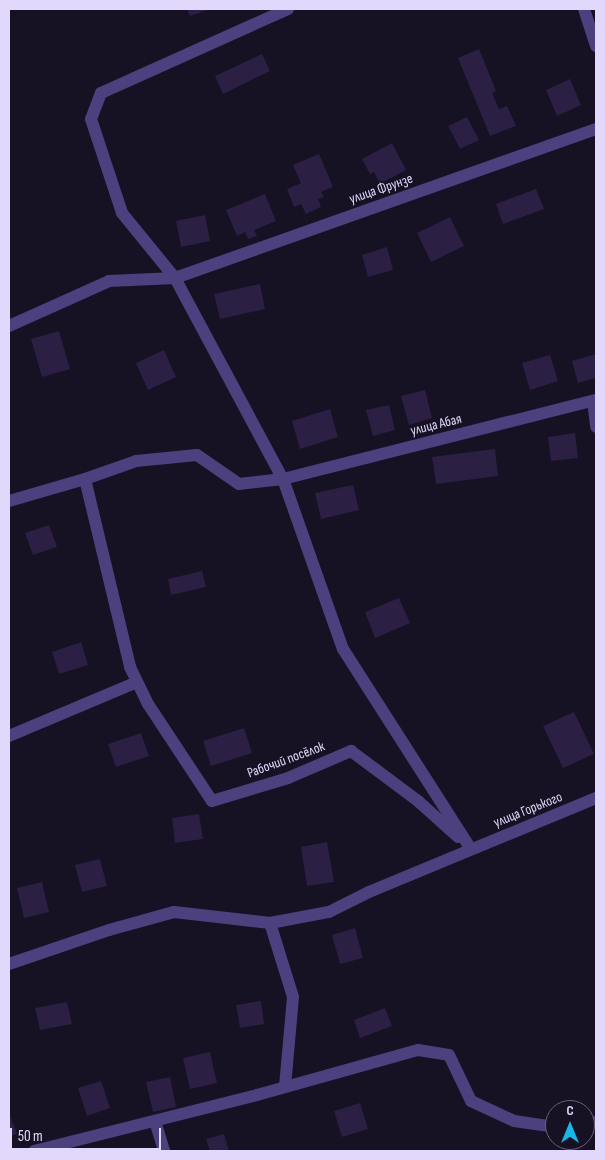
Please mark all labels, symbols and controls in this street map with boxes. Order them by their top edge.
street label: улица Фрунзе [347,170,415,208]
street label: улица Абая [409,411,463,439]
street label: Рабочий посёлок [245,738,327,782]
street label: улица Горького [491,789,565,831]
north arrow [545,1100,595,1150]
text: С [566,1102,574,1119]
scale bar [12,1118,164,1150]
text: 50 m [18,1127,43,1146]

